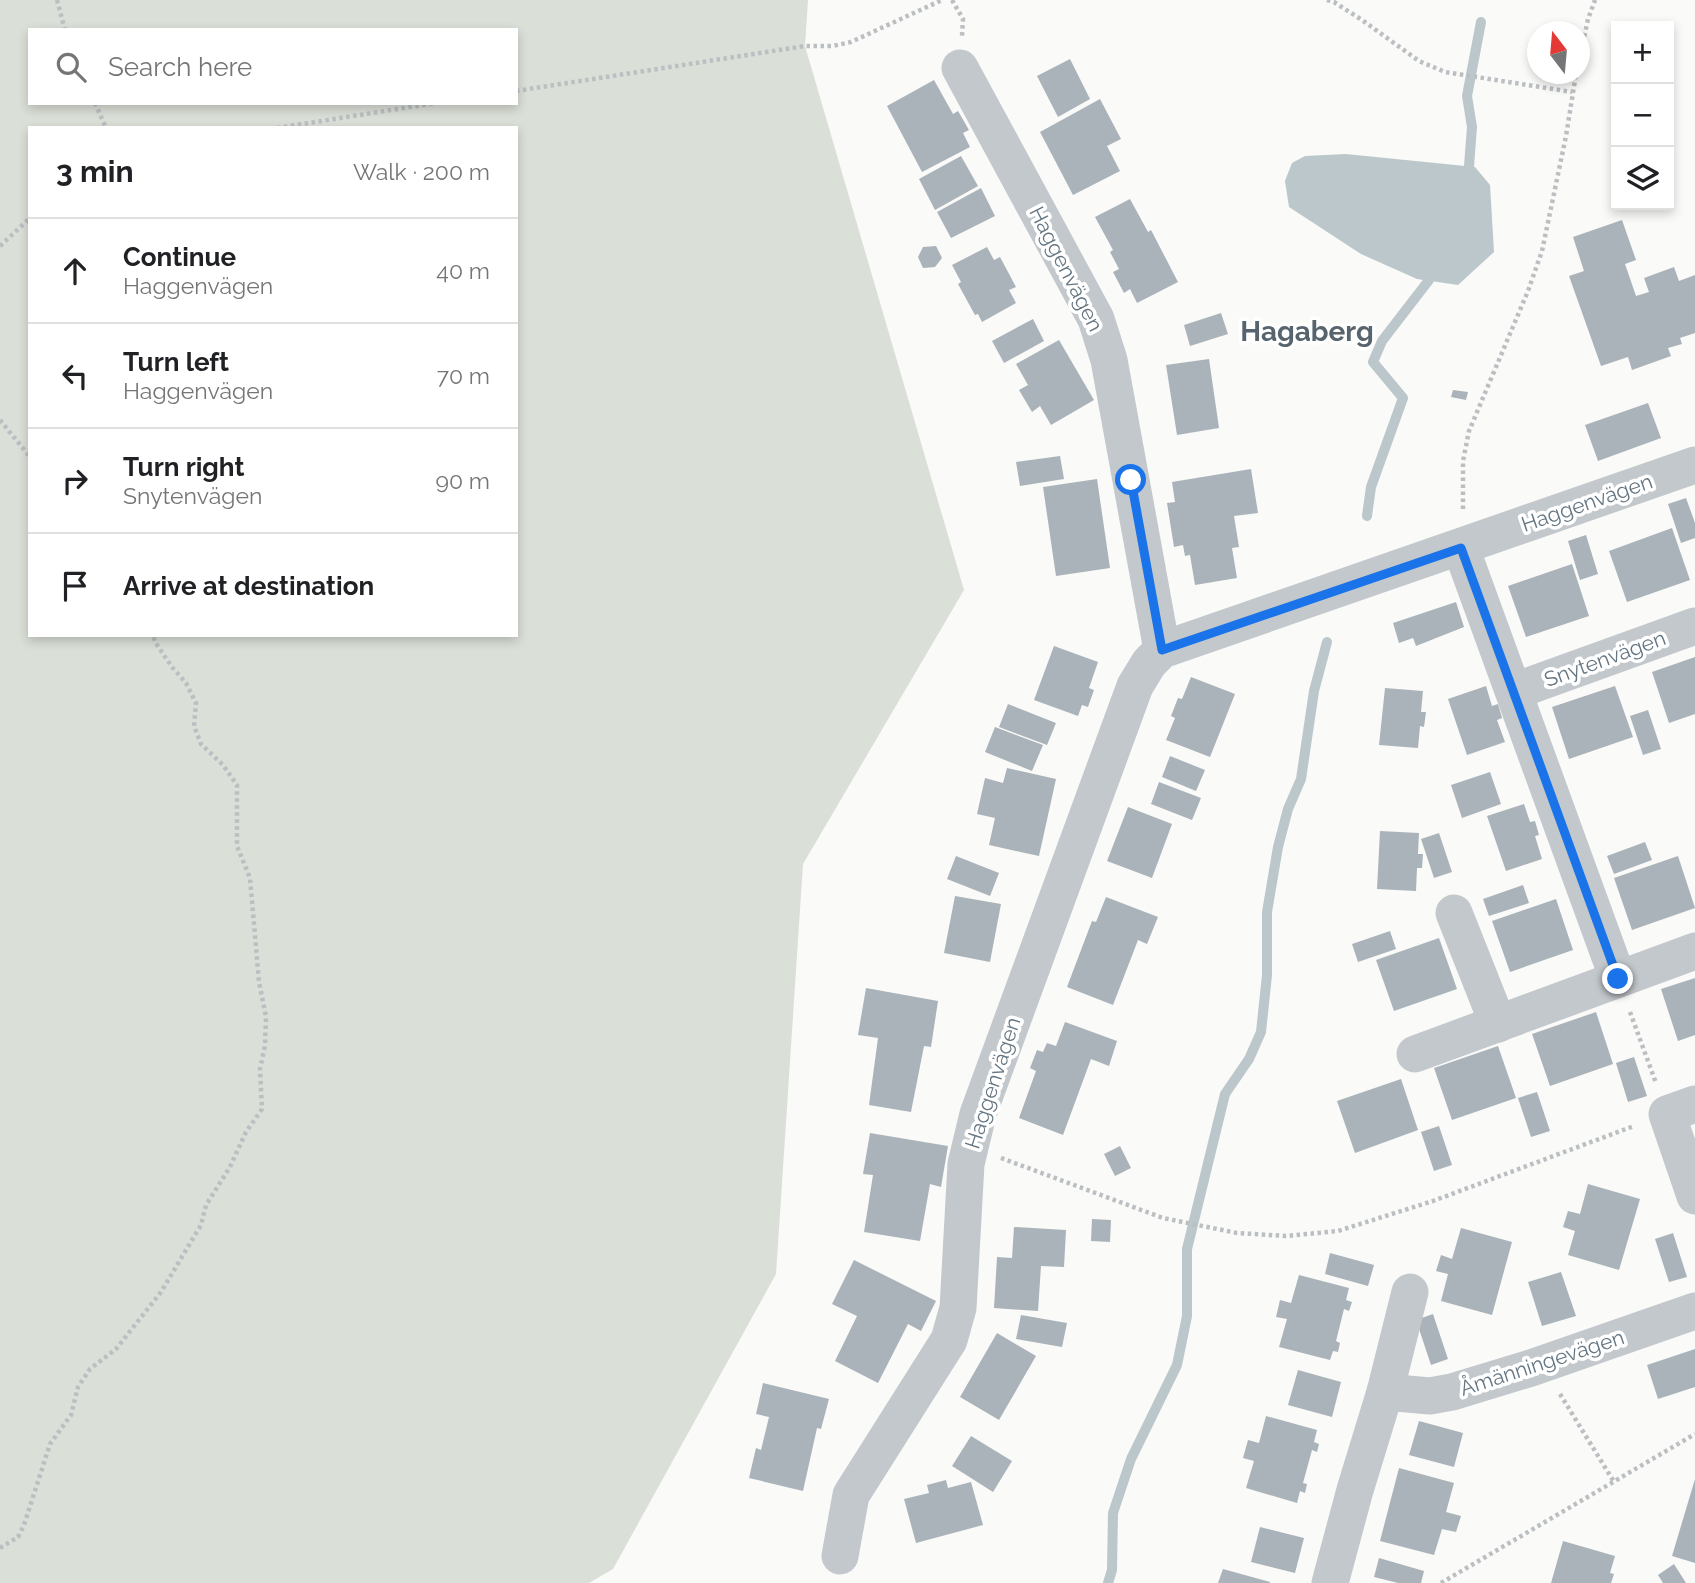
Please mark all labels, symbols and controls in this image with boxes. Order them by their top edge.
north arrow [1527,21,1590,84]
map controls [1611,21,1674,210]
button: + [1611,21,1674,84]
search box [28,28,518,105]
icon: search [52,48,90,86]
text: Search here [108,52,252,82]
button: − [1611,84,1674,147]
button: layers [1611,147,1674,210]
text: 3 min [56,154,134,189]
text: Walk · 200 m [353,158,490,185]
street label: Haggenvägen [1024,202,1109,336]
text: Continue [123,242,236,272]
icon: ahead [56,252,94,290]
text: 40 m [436,257,490,284]
text: Haggenvägen [123,272,273,299]
district label: Hagaberg [1240,315,1374,348]
text: Turn left [123,347,229,377]
icon: left [56,357,94,395]
text: 70 m [437,362,490,389]
text: Haggenvägen [123,377,273,404]
text: Turn right [123,452,244,482]
icon: right [56,462,94,500]
route start [1115,464,1146,495]
text: 90 m [435,467,490,494]
street label: Haggenvägen [1518,468,1656,537]
text: Snytenvägen [123,482,262,509]
icon: arrive [56,567,94,605]
text: Arrive at destination [123,571,374,601]
street label: Snytenvägen [1541,625,1669,692]
route end [1602,963,1633,994]
street label: Haggenvägen [959,1014,1026,1152]
street label: Åmänningevägen [1457,1324,1627,1401]

